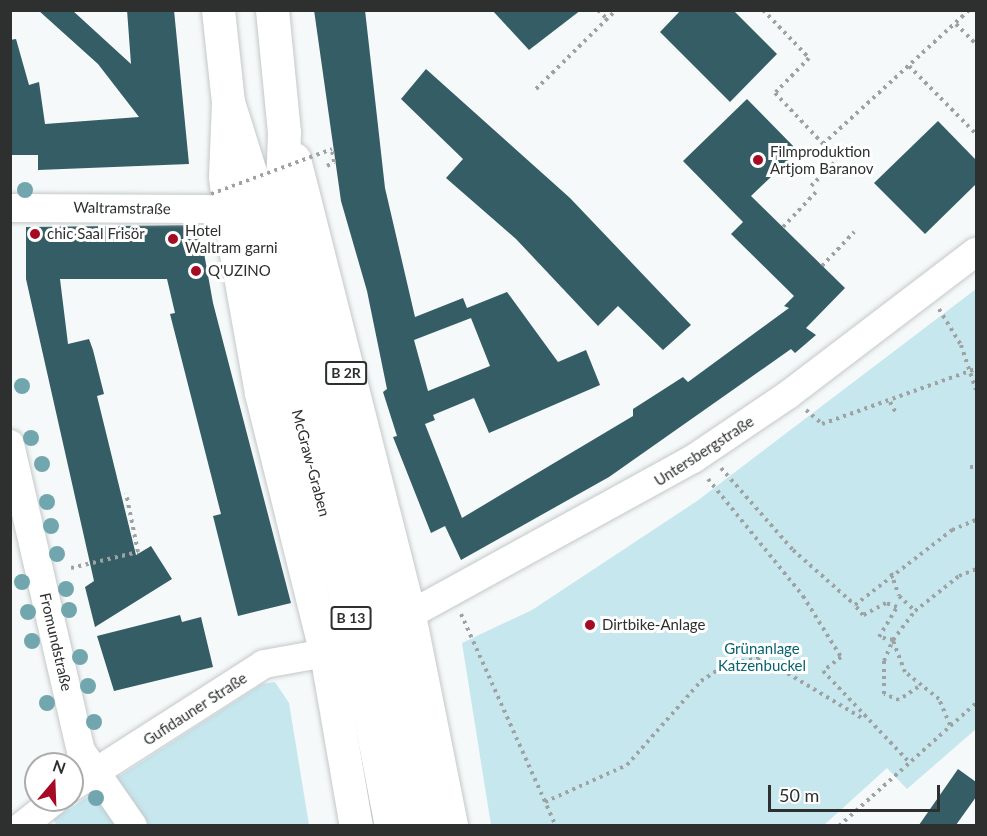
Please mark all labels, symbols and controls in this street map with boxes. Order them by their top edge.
place label: Filmproduktion Artjom Baranov [770,142,873,177]
marker: Filmproduktion Artjom Baranov [751,153,765,167]
street label: Waltramstraße [73,198,171,218]
place label: Hotel Waltram garni [185,221,278,256]
place label: chic Saal Frisör [47,225,145,243]
marker: chic Saal Frisör [28,227,42,241]
marker: Hotel Waltram garni [166,232,180,246]
place label: Q'UZINO [208,262,271,280]
marker: Q'UZINO [189,264,203,278]
road number: B 2R [325,362,367,384]
street label: McGraw-Graben [288,408,334,518]
street label: Untersbergstraße [651,412,757,490]
street label: Fromundstraße [36,591,76,693]
road number: B 13 [330,607,372,629]
place label: Dirtbike-Anlage [602,616,705,634]
marker: Dirtbike-Anlage [583,618,597,632]
park label: Grünanlage Katzenbuckel [718,639,806,674]
street label: Gufidauner Straße [140,669,250,749]
north arrow [24,752,84,812]
text: N [50,755,68,777]
scale bar [771,773,944,811]
text: 50 m [779,784,819,806]

